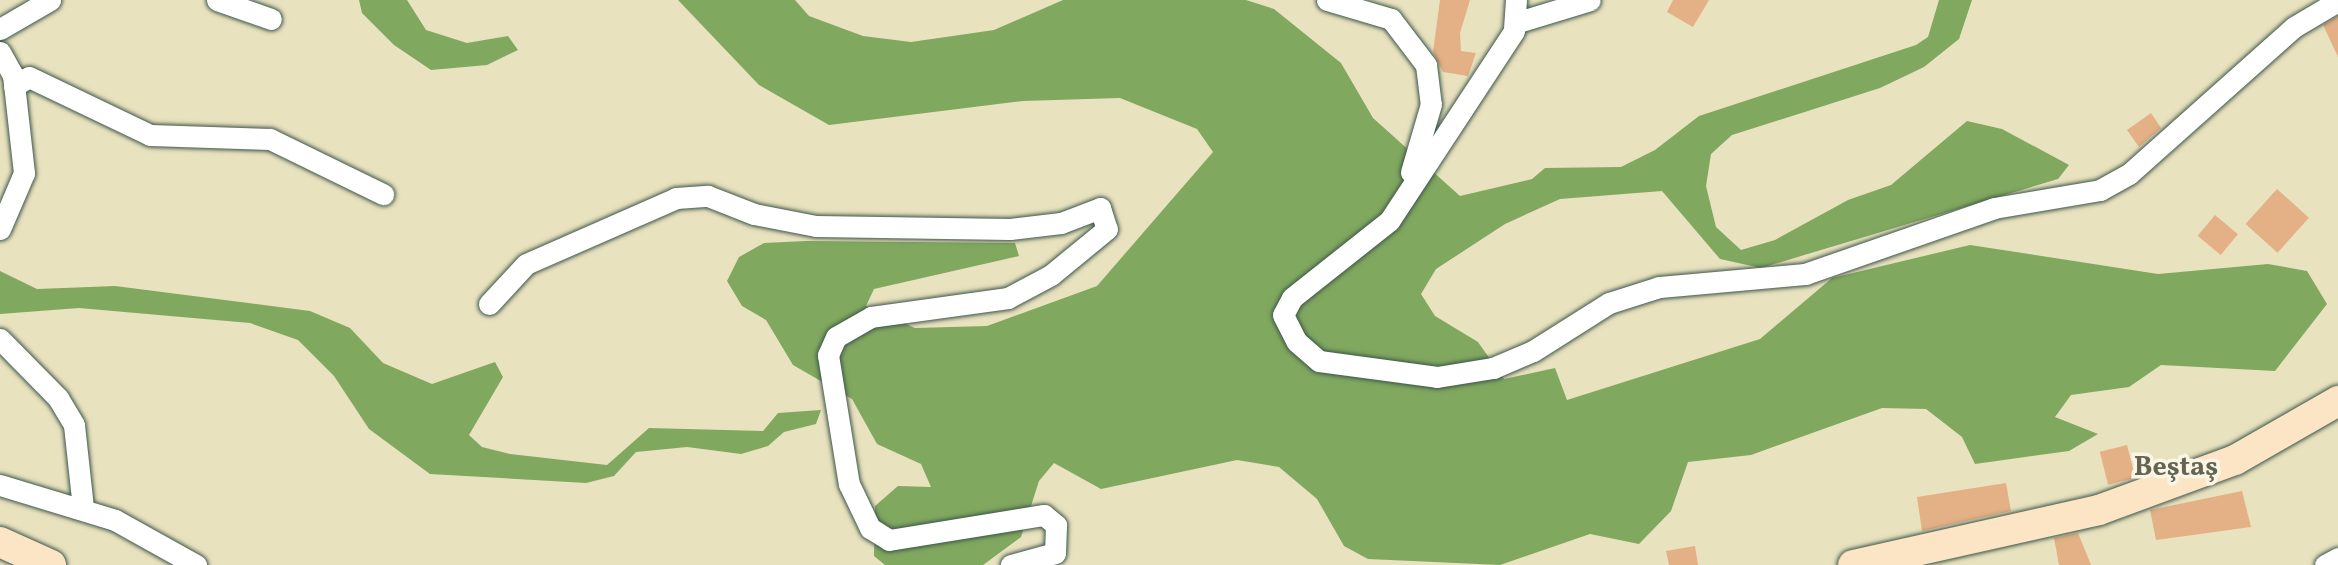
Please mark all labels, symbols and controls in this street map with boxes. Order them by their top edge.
district label: Beştaş [2134,451,2218,485]

